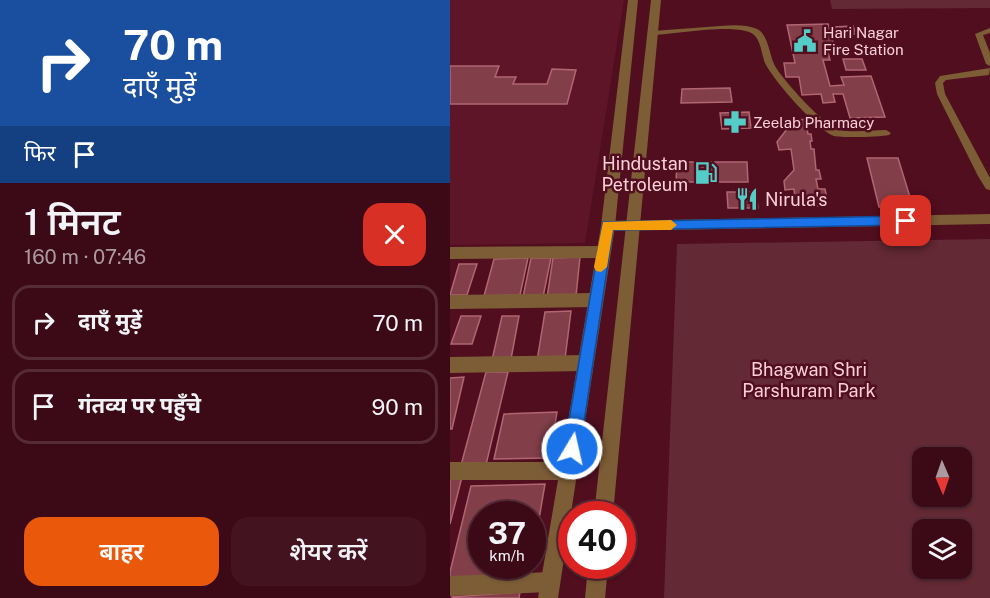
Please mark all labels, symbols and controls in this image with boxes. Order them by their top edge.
text: 70 m [123,20,223,69]
icon: right [24,24,102,102]
place label: Hari Nagar Fire Station [823,24,904,58]
public building icon: Hari Nagar Fire Station [792,28,818,54]
text: दाएँ मुड़ें [123,70,196,102]
pharmacy icon: Zeelab Pharmacy [722,109,748,135]
place label: Zeelab Pharmacy [753,114,874,131]
icon: arrive [68,138,101,171]
text: फिर [24,140,56,166]
place label: Hindustan Petroleum [602,153,688,195]
fuel station icon: Hindustan Petroleum [693,160,719,186]
restaurant icon: Nirula's [734,186,760,212]
place label: Nirula's [765,189,827,210]
pin [880,195,931,246]
text: 1 मिनट [24,201,121,243]
button: close [363,203,426,266]
icon: arrive [889,204,922,237]
text: 160 m · 07:46 [24,245,146,269]
icon: right [27,306,60,339]
text: दाएँ मुड़ें [78,308,142,334]
text: 70 m [372,310,423,336]
park label: Bhagwan Shri Parshuram Park [742,359,876,401]
icon: arrive [27,390,60,423]
text: गंतव्य पर पहुँचे [78,392,201,418]
text: 90 m [372,394,423,420]
position arrow [540,417,604,481]
north arrow [912,447,972,507]
map controls [912,447,972,579]
speed limit sign: 40 [558,501,636,579]
text: 37 [488,515,526,551]
button: बाहर [24,517,219,586]
button: शेयर करें [231,517,426,586]
button: layers [912,519,972,579]
text: km/h [489,547,525,564]

